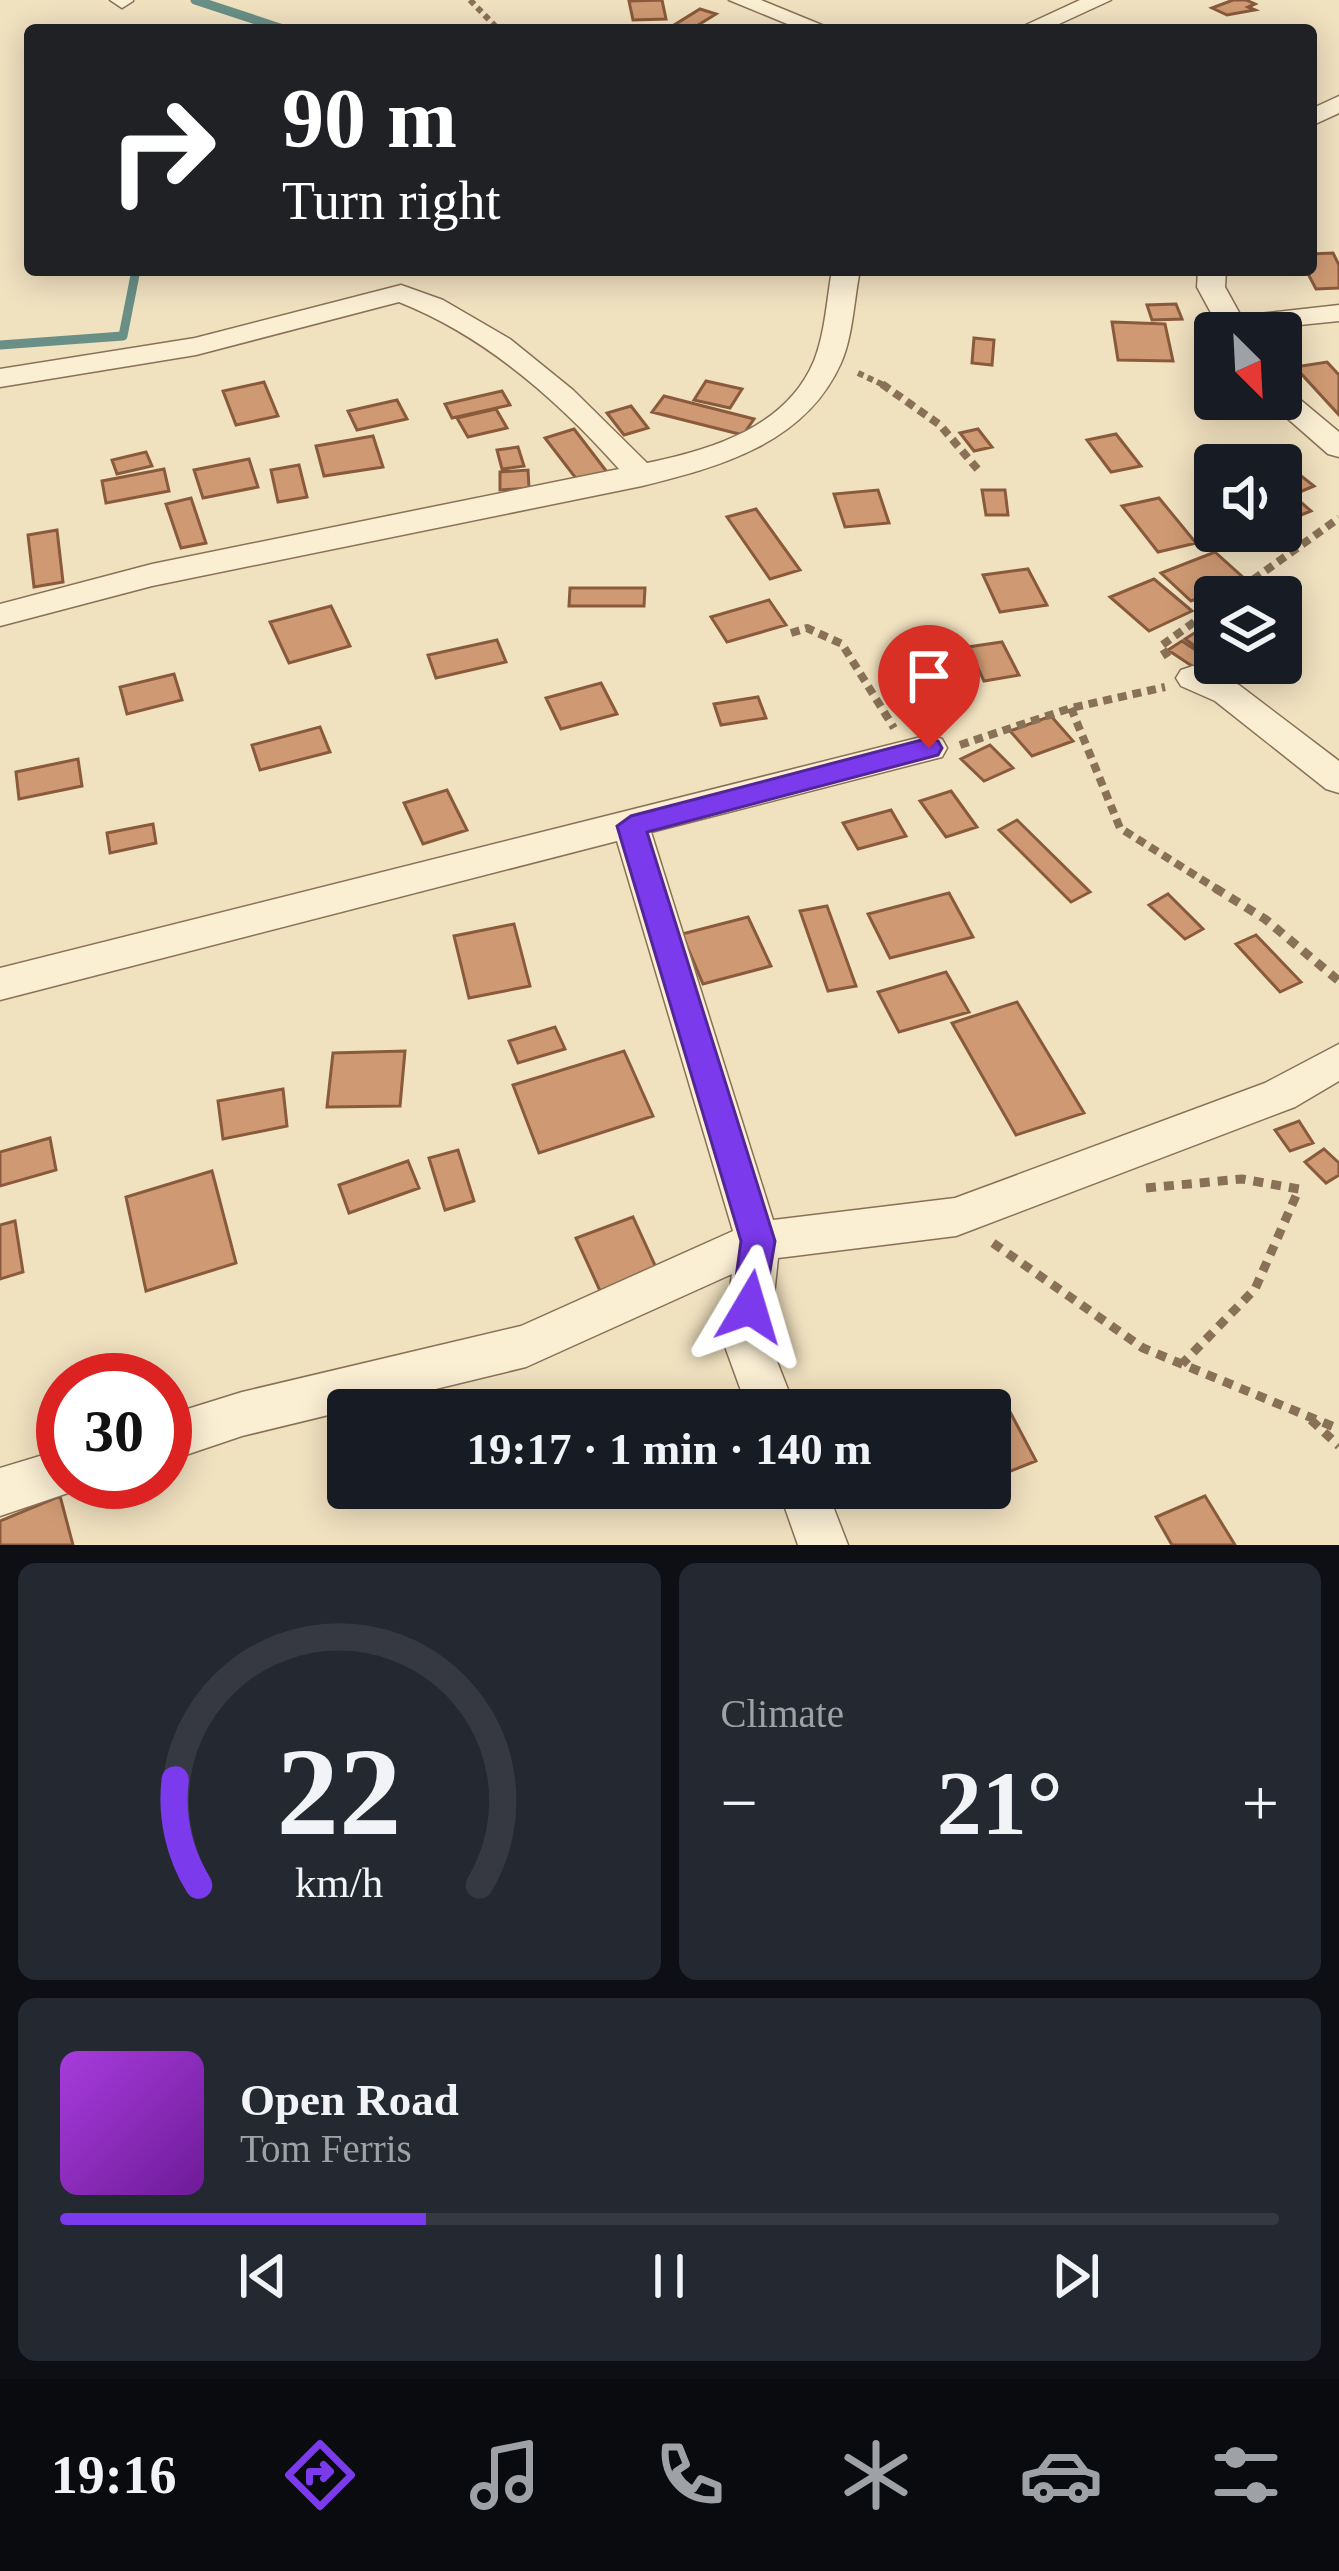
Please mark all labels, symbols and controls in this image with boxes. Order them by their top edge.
icon: right [84,72,240,228]
text: 90 m [282,72,457,165]
text: Turn right [282,171,501,231]
north arrow [1194,312,1302,420]
map controls [1194,312,1302,684]
button: sound [1194,444,1302,552]
button: layers [1194,576,1302,684]
pin [878,625,980,748]
icon: arrive [896,643,962,709]
position arrow [687,1244,813,1370]
speed limit sign: 30 [36,1353,192,1509]
text: 19:17 · 1 min · 140 m [467,1424,872,1474]
text: Climate [721,1692,844,1735]
text: 22 [277,1723,402,1861]
text: 21° [937,1754,1063,1853]
text: − [721,1766,758,1839]
text: + [1242,1766,1279,1839]
text: km/h [295,1858,383,1905]
text: Open Road [240,2075,459,2125]
text: Tom Ferris [240,2127,412,2170]
icon: previous [230,2243,296,2309]
icon: pause [636,2243,702,2309]
icon: next [1043,2243,1109,2309]
icon: directions [278,2433,362,2517]
icon: music [463,2433,547,2517]
icon: phone [648,2433,732,2517]
icon: climate [834,2433,918,2517]
icon: car [1019,2433,1103,2517]
icon: filters [1204,2433,1288,2517]
text: 19:16 [51,2445,177,2505]

